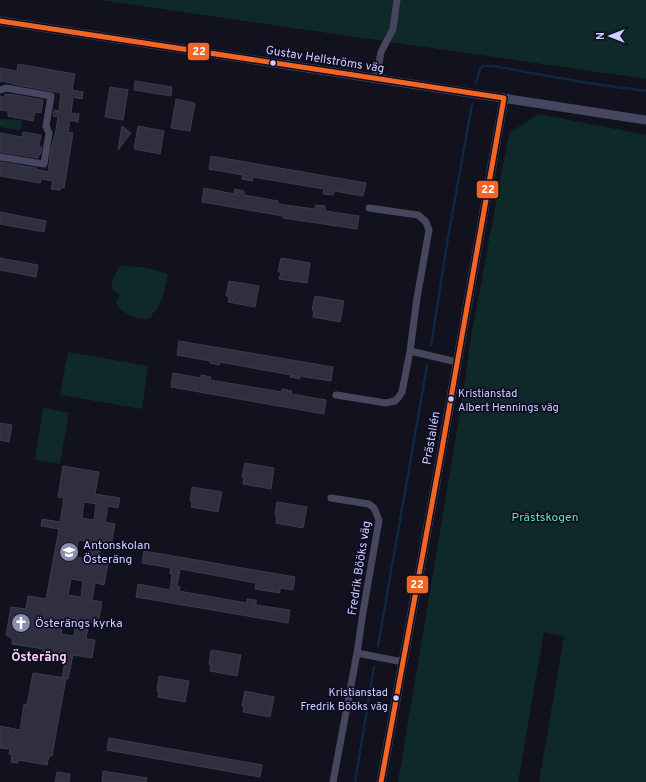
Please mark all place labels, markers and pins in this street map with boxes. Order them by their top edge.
unlabelled marker [268,58,278,68]
place label: Kristianstad Albert Hennings väg [458,387,559,415]
marker: Kristianstad Albert Hennings väg [446,394,456,404]
place label: Antonskolan Österäng [83,538,150,568]
school or university icon: Antonskolan Österäng [58,541,80,563]
church icon: Österängs kyrka [10,612,32,634]
place label: Österängs kyrka [35,616,122,632]
place label: Kristianstad Fredrik Bööks väg [301,686,388,714]
marker: Kristianstad Fredrik Bööks väg [391,693,401,703]

